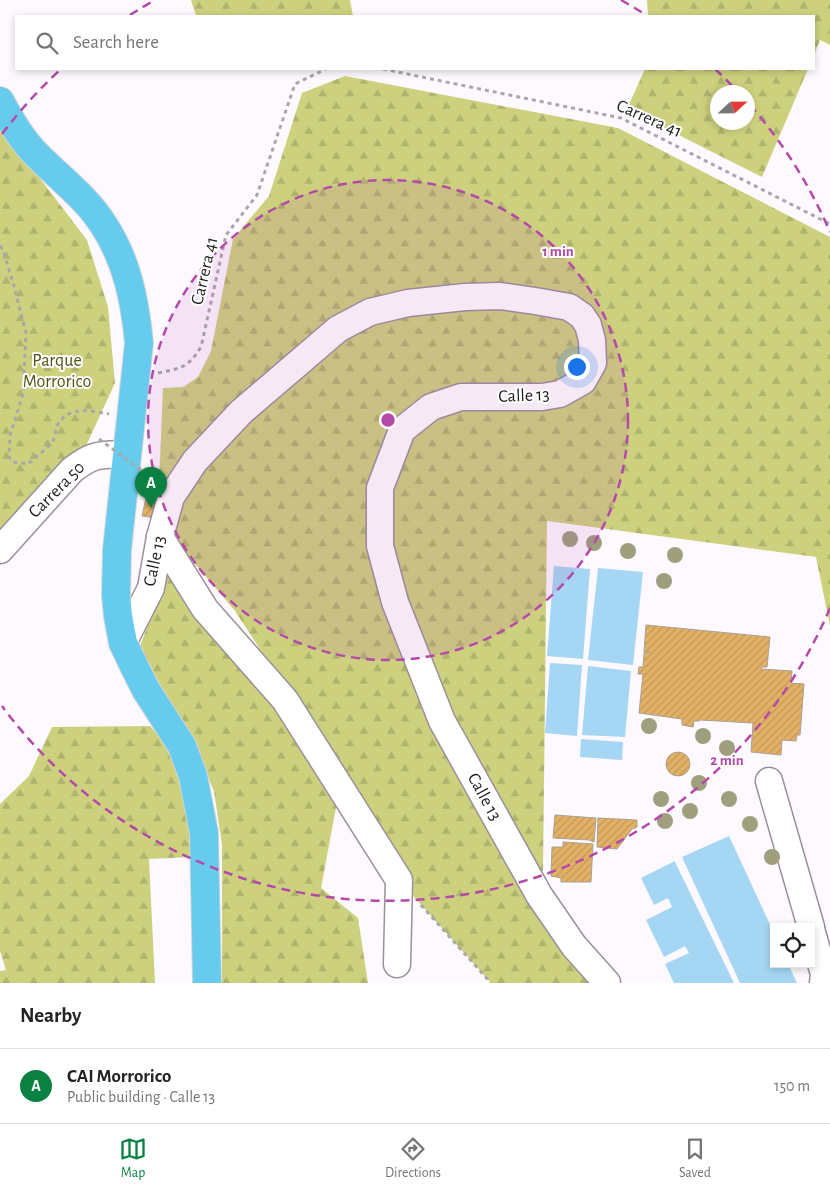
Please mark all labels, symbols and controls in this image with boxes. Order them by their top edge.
search box [15,15,815,70]
icon: search [33,29,61,57]
text: Search here [73,33,159,52]
north arrow [710,85,755,130]
street label: Carrera 41 [614,97,684,141]
street label: Carrera 41 [188,235,222,307]
text: 1 min [542,244,574,259]
park label: Parque Morrorico [23,352,92,391]
your location [564,354,590,380]
street label: Calle 13 [498,386,550,406]
centre of rings [379,411,397,429]
street label: Carrera 50 [25,458,89,522]
pin: A [135,467,167,508]
street label: Calle 13 [141,534,169,588]
text: 2 min [710,753,744,768]
street label: Calle 13 [464,770,504,824]
map controls [770,923,815,968]
button: locate [770,923,815,968]
text: Nearby [20,1005,81,1026]
text: CAI Morrorico [67,1067,172,1086]
text: A [31,1078,41,1094]
text: 150 m [774,1078,810,1094]
text: Public building · Calle 13 [67,1089,215,1105]
tab: Map [119,1135,147,1182]
tab: Directions [385,1135,441,1182]
tab: Saved [679,1135,711,1182]

